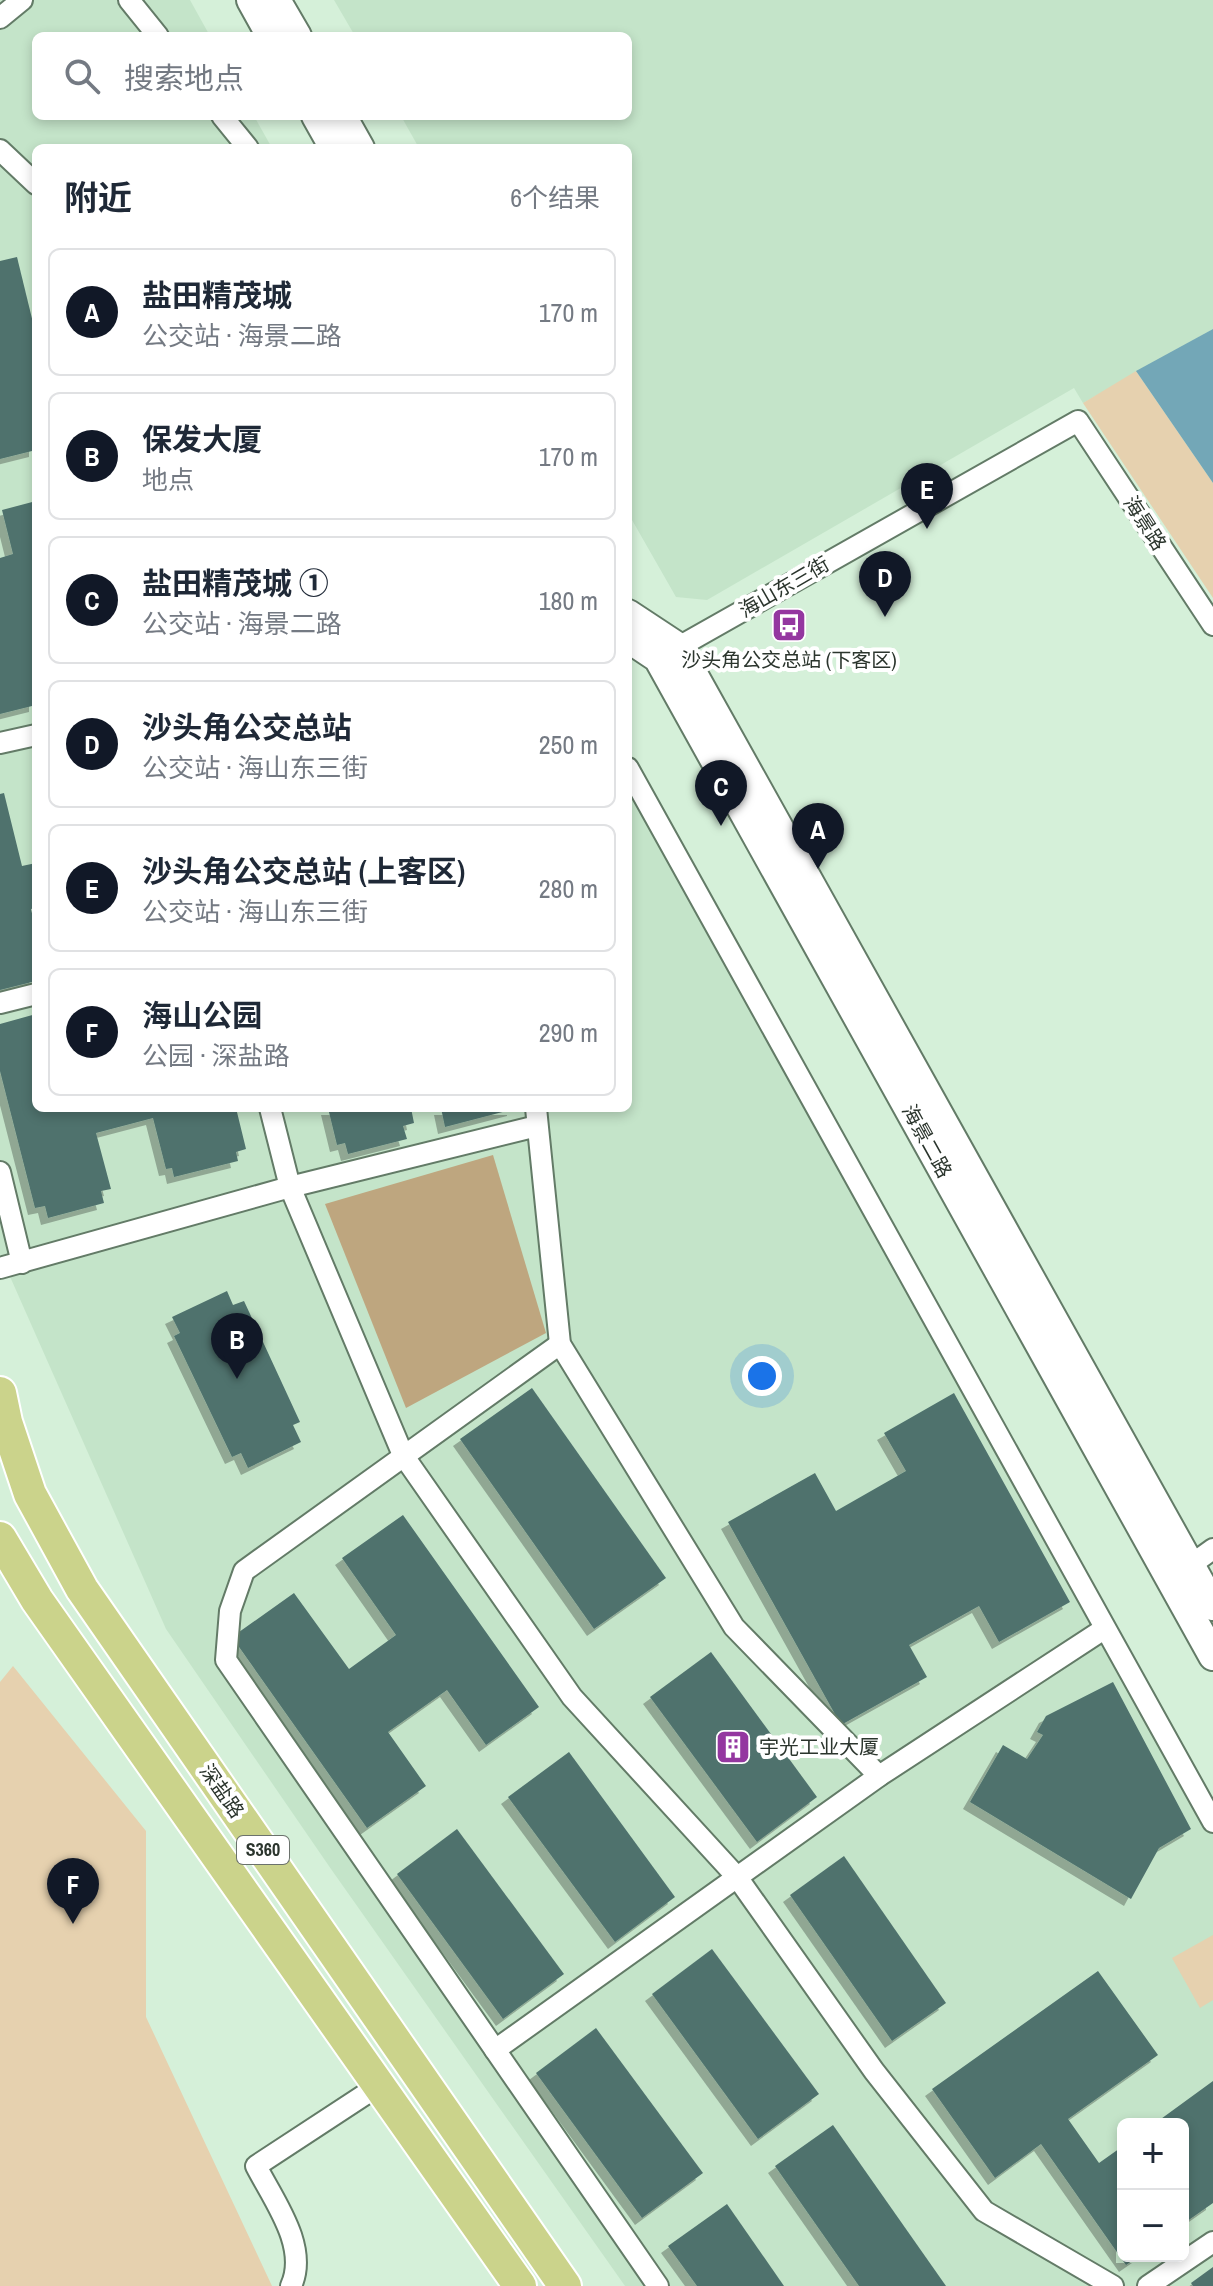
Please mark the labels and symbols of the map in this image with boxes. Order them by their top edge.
pin: E [901,463,953,529]
street label: 海景路 [1118,490,1173,555]
street label: 海山东三街 [734,550,834,623]
pin: D [859,551,911,617]
bus stop icon: 沙头角公交总站 (下客区) [770,606,808,644]
place label: 沙头角公交总站 (下客区) [681,646,897,673]
pin: C [695,760,747,826]
pin: A [792,803,844,869]
street label: 海景二路 [896,1099,959,1182]
pin: B [211,1313,263,1379]
your location [742,1356,782,1396]
building icon: 宇光工业大厦 [714,1728,752,1766]
place label: 宇光工业大厦 [759,1733,879,1760]
street label: 深盐路 [194,1758,251,1823]
road number: S360 [237,1836,289,1864]
pin: F [47,1858,99,1924]

